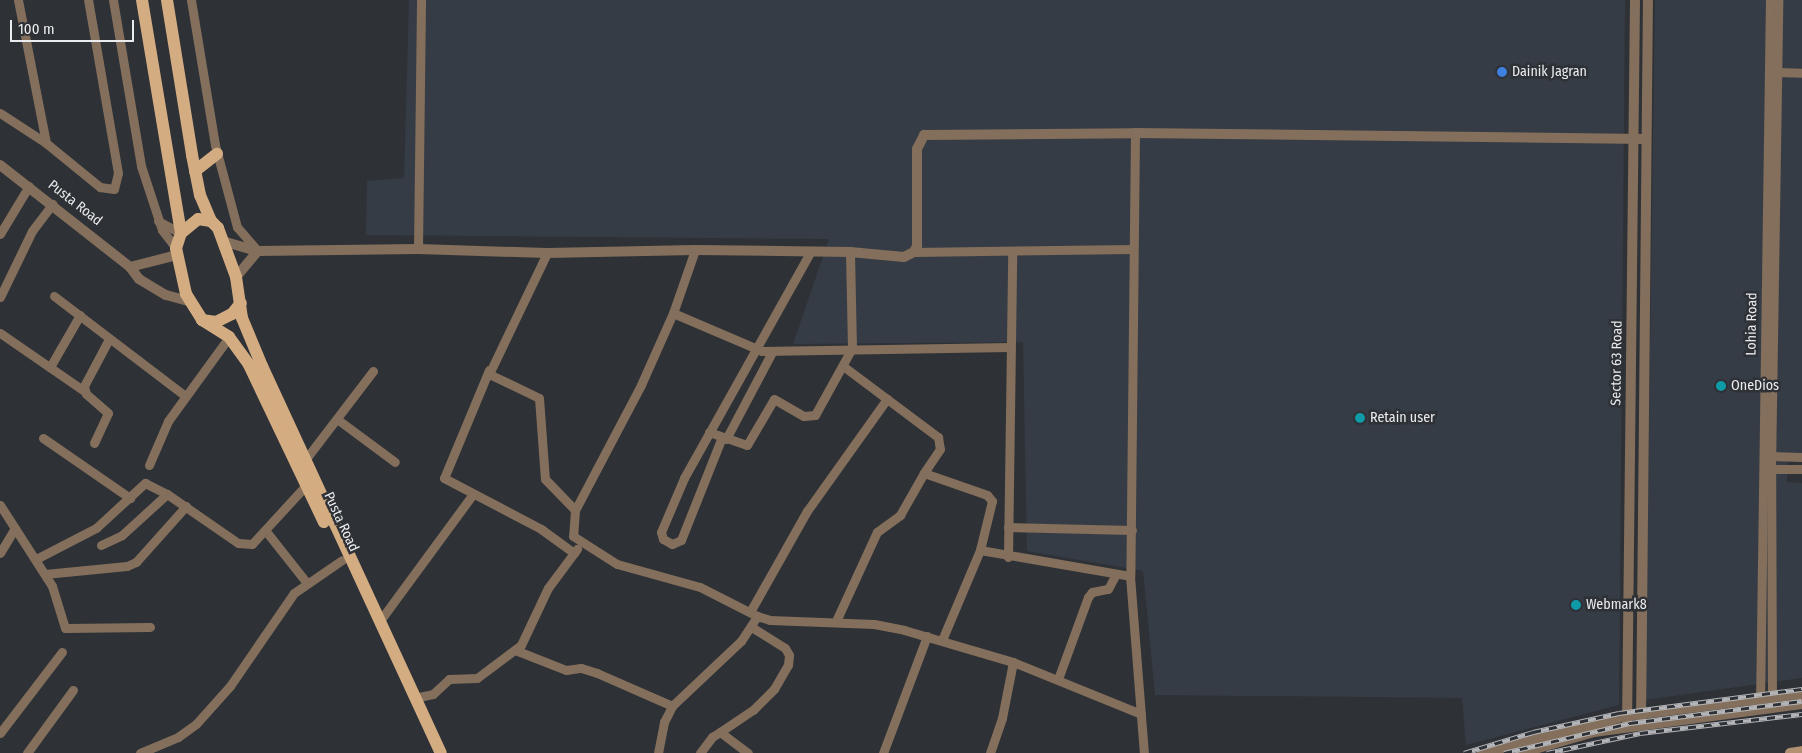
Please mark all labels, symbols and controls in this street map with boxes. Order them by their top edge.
scale bar [12,10,136,42]
text: 100 m [18,20,55,38]
place label: Dainik Jagran [1512,64,1587,80]
marker: Dainik Jagran [1496,66,1508,78]
street label: Pusta Road [45,177,105,229]
street label: Lohia Road [1743,292,1761,356]
street label: Sector 63 Road [1608,320,1626,406]
place label: OneDios [1731,378,1779,394]
marker: OneDios [1715,380,1727,392]
place label: Retain user [1370,410,1435,426]
marker: Retain user [1354,412,1366,424]
street label: Pusta Road [320,489,362,555]
place label: Webmark8 [1586,597,1647,613]
marker: Webmark8 [1570,599,1582,611]

